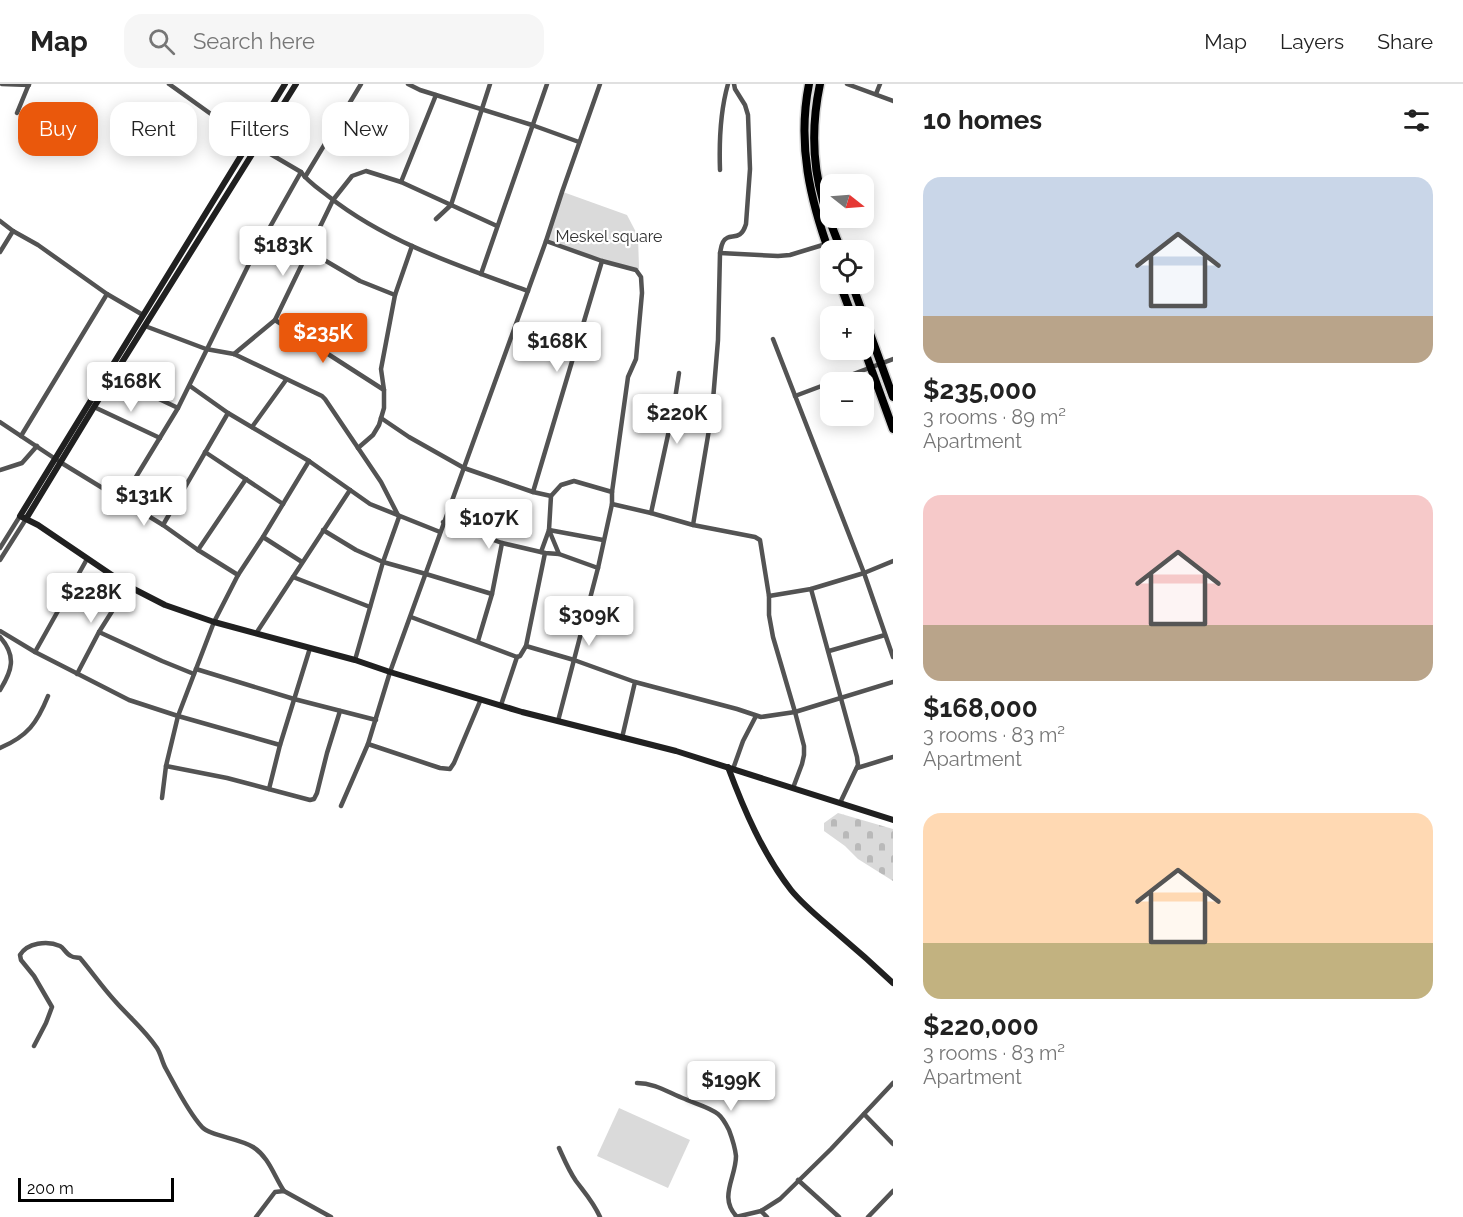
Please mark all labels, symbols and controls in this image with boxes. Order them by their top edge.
search box [124,14,544,68]
text: Map [30,25,88,58]
icon: search [145,25,178,58]
text: Search here [193,28,315,54]
text: Map [1204,29,1247,54]
text: Layers [1280,29,1344,54]
text: Share [1377,29,1433,54]
chip: Buy [18,102,98,156]
chip: Rent [110,102,197,156]
chip: Filters [209,102,310,156]
chip: New [322,102,409,156]
icon: filters [1400,104,1433,137]
text: 10 homes [923,105,1042,135]
north arrow [820,174,874,228]
map controls [820,174,874,426]
icon: home [1124,216,1232,324]
pin: $183K [241,226,325,277]
park label: Meskel square [556,227,662,246]
text: $183K [253,233,313,257]
button: locate [820,240,874,294]
button: + [820,306,874,360]
pin: $235K [281,313,365,364]
text: $235K [293,320,353,344]
pin: $168K [515,322,599,373]
text: $168K [527,329,587,353]
pin: $168K [89,362,173,413]
text: $168K [101,369,161,393]
button: − [820,372,874,426]
text: $235,000 [923,375,1037,405]
pin: $220K [635,394,719,445]
text: $220K [647,401,707,425]
text: 3 rooms · 89 m² [923,405,1066,429]
text: Apartment [923,429,1022,453]
pin: $131K [102,476,186,527]
text: $131K [116,483,172,507]
pin: $107K [447,499,531,550]
text: $107K [459,506,519,530]
icon: home [1124,534,1232,642]
pin: $228K [49,573,133,624]
text: $228K [61,580,121,604]
pin: $309K [547,596,631,647]
text: $309K [558,603,620,627]
text: $168,000 [923,693,1038,723]
text: 3 rooms · 83 m² [923,723,1065,747]
text: Apartment [923,747,1022,771]
icon: home [1124,852,1232,960]
text: $220,000 [923,1011,1039,1041]
text: 3 rooms · 83 m² [923,1041,1065,1065]
pin: $199K [689,1061,773,1112]
text: Apartment [923,1065,1022,1089]
text: $199K [701,1068,761,1092]
scale bar [18,1175,174,1202]
text: 200 m [27,1179,74,1198]

